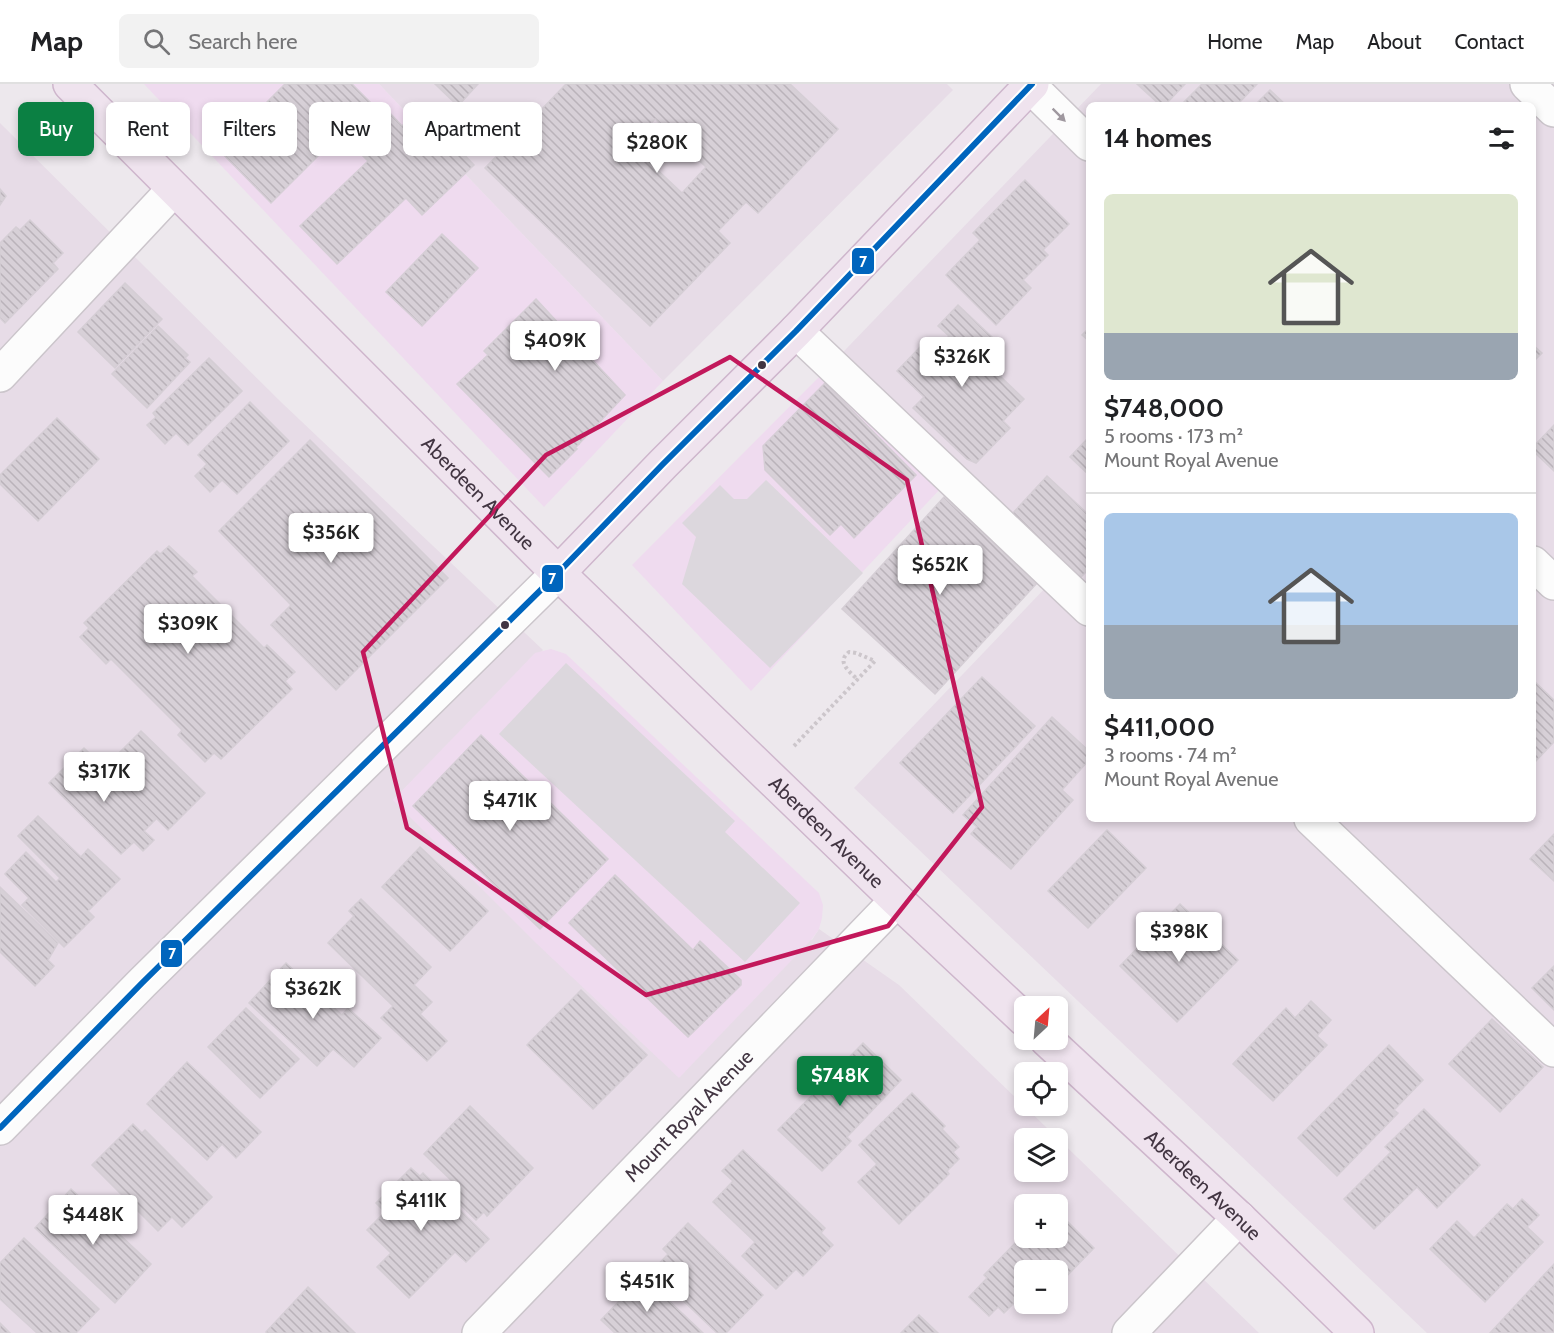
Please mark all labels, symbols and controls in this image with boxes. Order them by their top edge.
search box [119,14,539,68]
text: Map [30,24,83,58]
icon: search [140,25,173,58]
text: Search here [188,28,297,55]
text: Home [1207,29,1263,54]
text: Map [1296,29,1334,54]
text: About [1367,29,1421,54]
text: Contact [1454,29,1524,54]
chip: Buy [18,102,94,156]
chip: Rent [106,102,190,156]
chip: Filters [202,102,297,156]
chip: New [309,102,391,156]
chip: Apartment [403,102,542,156]
one-way arrow [1052,108,1066,122]
text: 14 homes [1104,122,1212,154]
icon: filters [1485,122,1518,155]
pin: $280K [615,123,699,174]
text: $280K [627,130,687,154]
icon: home [1257,233,1365,341]
line badge: 7 [851,247,875,275]
text: 7 [859,252,868,271]
pin: $409K [513,321,597,372]
text: $409K [524,328,586,352]
pin: $326K [920,337,1004,388]
text: $326K [934,344,990,368]
unlabelled marker [756,359,768,371]
text: $748,000 [1104,392,1224,424]
text: 5 rooms · 173 m² [1104,424,1243,448]
street label: Aberdeen Avenue [417,431,540,555]
text: Mount Royal Avenue [1104,448,1278,472]
pin: $356K [289,513,373,564]
text: $356K [303,520,359,544]
pin: $652K [898,545,982,596]
text: $652K [912,552,968,576]
icon: home [1257,552,1365,660]
line badge: 7 [541,564,564,593]
text: 7 [548,569,557,588]
pin: $309K [146,604,230,655]
text: $309K [158,611,218,635]
unlabelled marker [499,619,511,631]
text: $411,000 [1104,711,1215,743]
text: 3 rooms · 74 m² [1104,743,1237,767]
pin: $317K [62,752,146,803]
text: $317K [78,759,130,783]
text: Mount Royal Avenue [1104,767,1278,791]
street label: Aberdeen Avenue [764,771,889,893]
pin: $471K [468,781,552,832]
text: $471K [483,788,537,812]
pin: $398K [1137,912,1221,963]
text: $398K [1150,919,1208,943]
line badge: 7 [160,939,183,968]
text: 7 [168,944,177,963]
pin: $362K [271,969,355,1020]
text: $362K [285,976,341,1000]
north arrow [1014,996,1068,1050]
map controls [1014,996,1068,1314]
street label: Mount Royal Avenue [620,1045,758,1187]
pin: $748K [798,1056,882,1107]
button: locate [1014,1062,1068,1116]
text: $748K [811,1063,869,1087]
street label: Aberdeen Avenue [1140,1125,1266,1245]
button: layers [1014,1128,1068,1182]
pin: $411K [379,1181,463,1232]
text: $411K [395,1188,447,1212]
button: + [1014,1194,1068,1248]
pin: $448K [51,1195,135,1246]
text: $448K [62,1202,124,1226]
button: − [1014,1260,1068,1314]
pin: $451K [605,1262,689,1313]
text: $451K [620,1269,674,1293]

